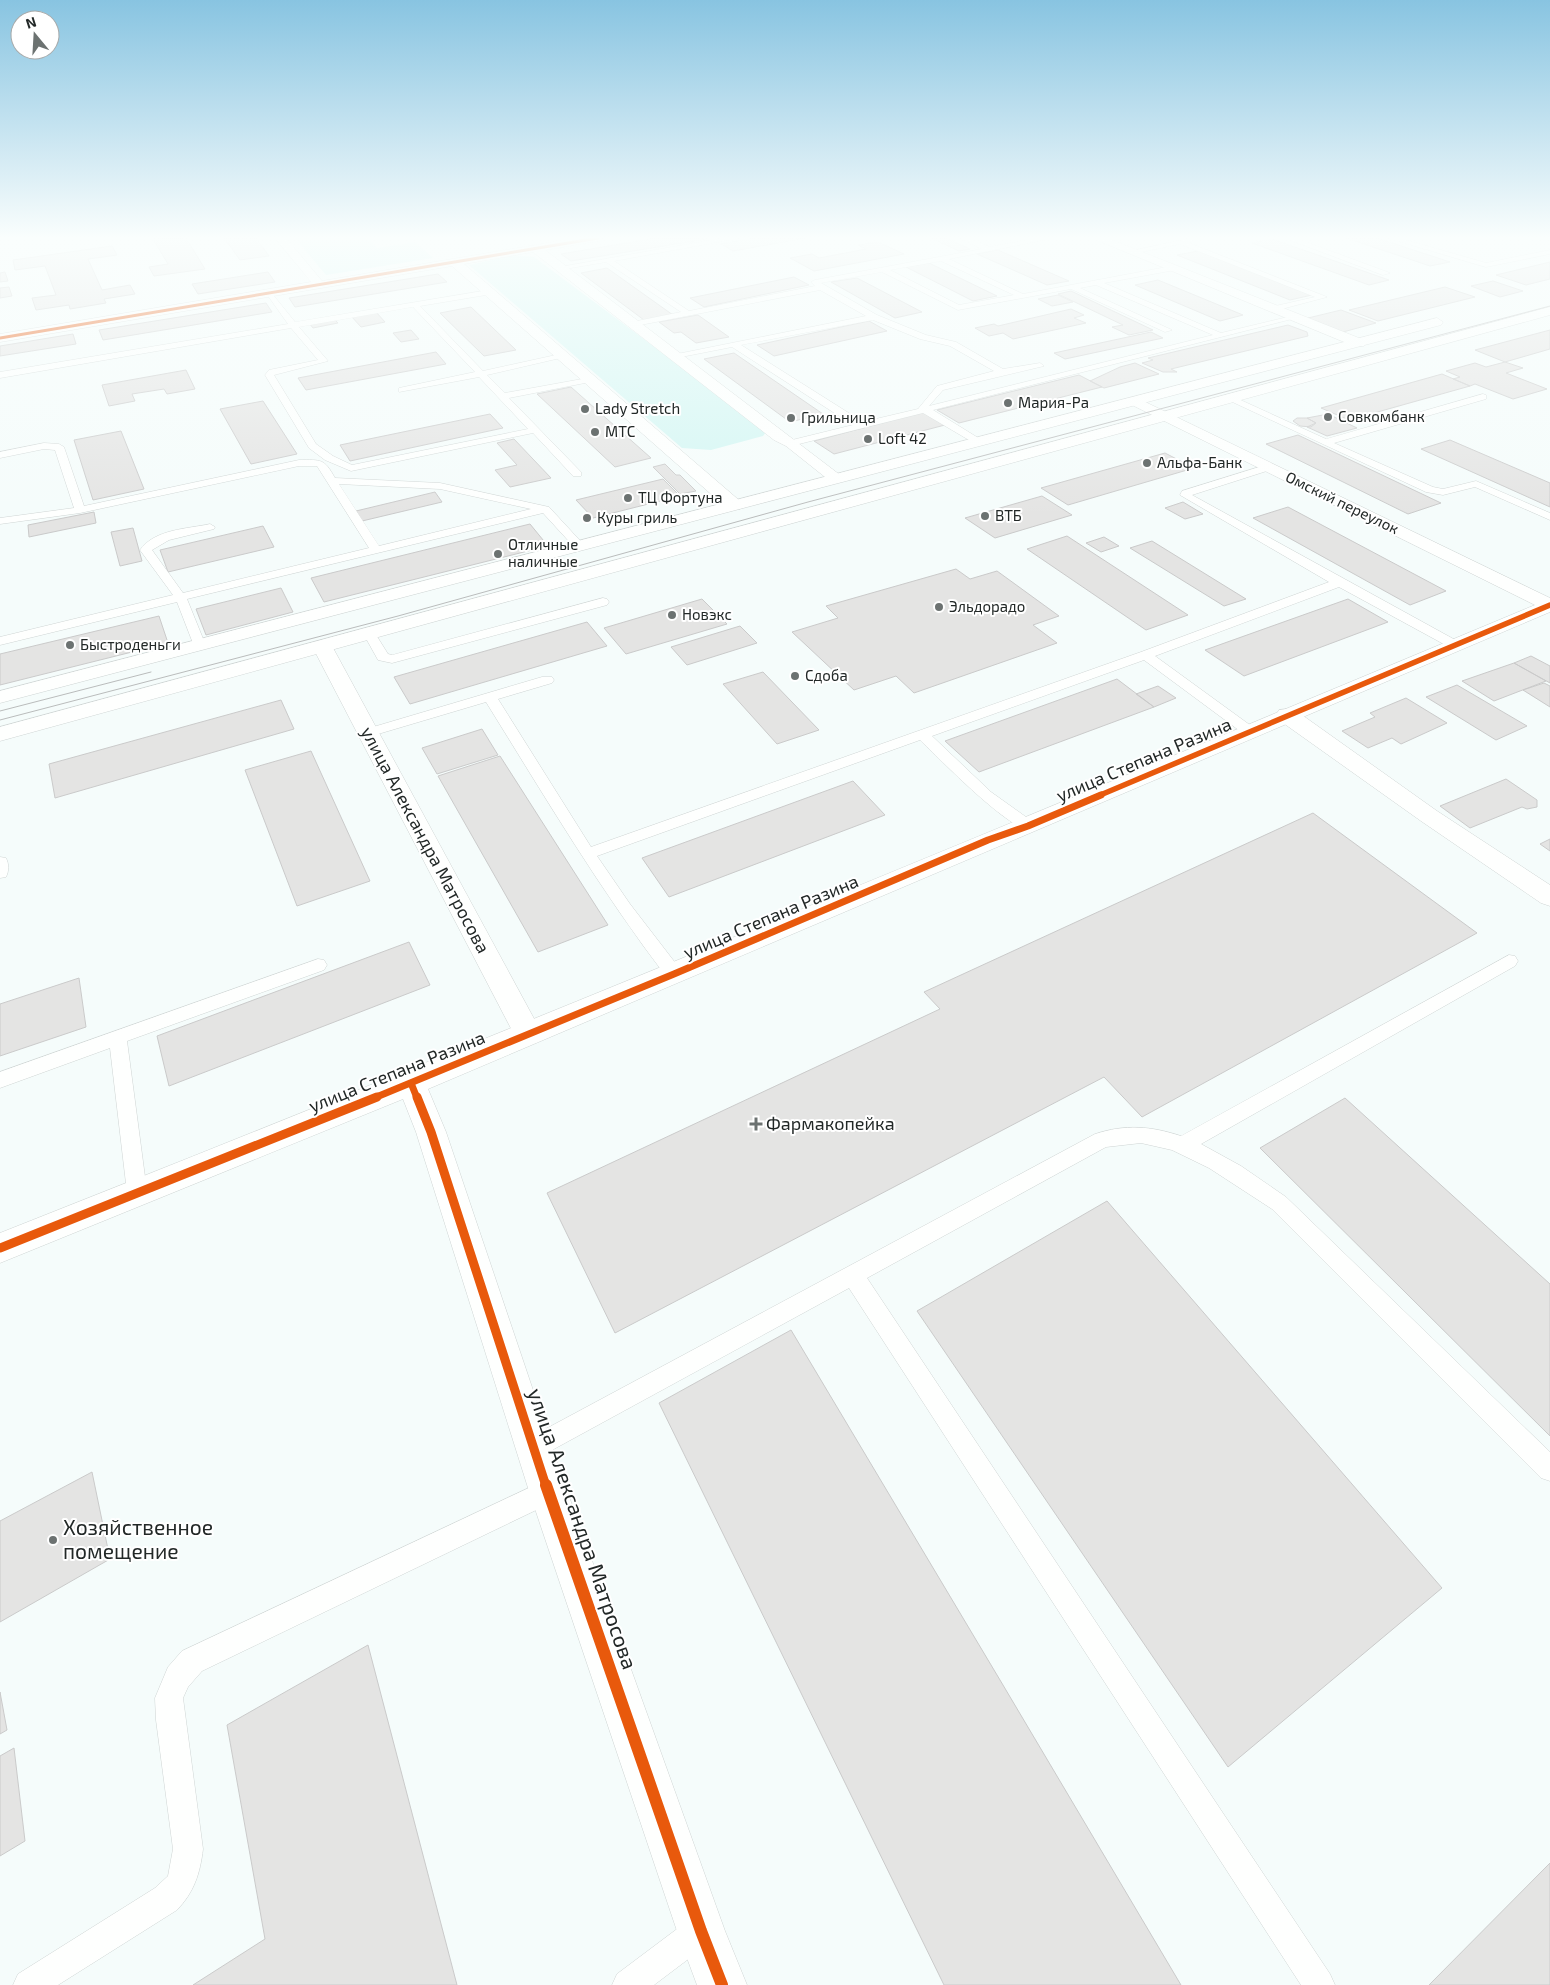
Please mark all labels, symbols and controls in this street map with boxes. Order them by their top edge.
north arrow [10,10,60,60]
text: N [23,13,38,32]
place label: Мария-Ра [1018,393,1089,411]
marker: Мария-Ра [1002,397,1014,409]
place label: Lady Stretch [595,399,680,417]
marker: Lady Stretch [579,403,591,415]
place label: Совкомбанк [1338,407,1425,425]
place label: Грильница [801,408,876,426]
marker: Совкомбанк [1322,411,1334,423]
marker: Грильница [785,412,797,424]
place label: МТС [605,422,636,440]
marker: МТС [589,426,601,438]
place label: Loft 42 [878,429,927,447]
marker: Loft 42 [862,433,874,445]
place label: Альфа-Банк [1157,453,1242,471]
marker: Альфа-Банк [1141,457,1153,469]
street label: Омский переулок [1283,467,1402,538]
place label: ТЦ Фортуна [638,488,722,507]
marker: ТЦ Фортуна [622,492,634,504]
place label: ВТБ [995,506,1022,524]
place label: Куры гриль [597,508,678,527]
marker: ВТБ [979,510,991,522]
marker: Куры гриль [581,512,593,524]
place label: Отличные наличные [508,535,578,570]
marker: Отличные наличные [492,548,504,560]
place label: Эльдорадо [949,597,1025,615]
marker: Эльдорадо [933,601,945,613]
place label: Новэкс [682,605,732,623]
marker: Новэкс [666,609,678,621]
place label: Быстроденьги [80,635,181,653]
marker: Быстроденьги [64,639,76,651]
place label: Сдоба [805,666,848,684]
marker: Сдоба [789,670,801,682]
street label: улица Степана Разина [1053,712,1234,806]
street label: улица Александра Матросова [357,723,495,957]
street label: улица Степана Разина [680,869,861,963]
street label: улица Степана Разина [305,1026,488,1117]
place label: Фармакопейка [766,1112,895,1134]
marker: Фармакопейка [750,1118,762,1130]
street label: улица Александра Матросова [523,1385,643,1673]
place label: Хозяйственное помещение [63,1514,213,1563]
marker: Хозяйственное помещение [47,1534,59,1546]

